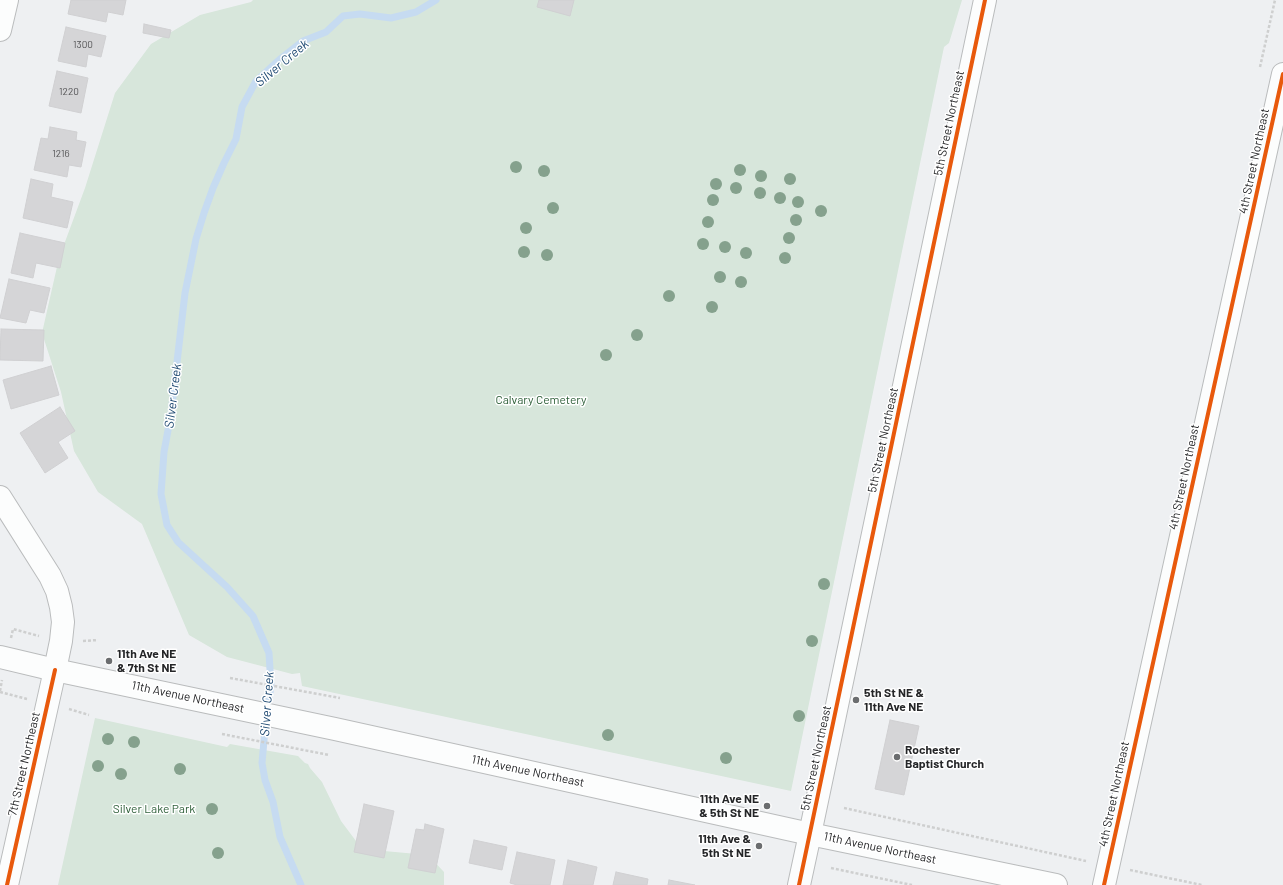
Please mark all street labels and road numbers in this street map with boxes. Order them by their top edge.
street label: 5th Street Northeast [931,69,967,177]
street label: 4th Street Northeast [1236,107,1272,215]
street label: 5th Street Northeast [865,386,901,494]
street label: 4th Street Northeast [1166,423,1202,531]
street label: 11th Avenue Northeast [130,678,246,716]
street label: 5th Street Northeast [798,704,834,812]
street label: 7th Street Northeast [5,710,43,818]
street label: 4th Street Northeast [1096,740,1132,848]
street label: 11th Avenue Northeast [470,752,586,790]
street label: 11th Avenue Northeast [822,829,938,867]

